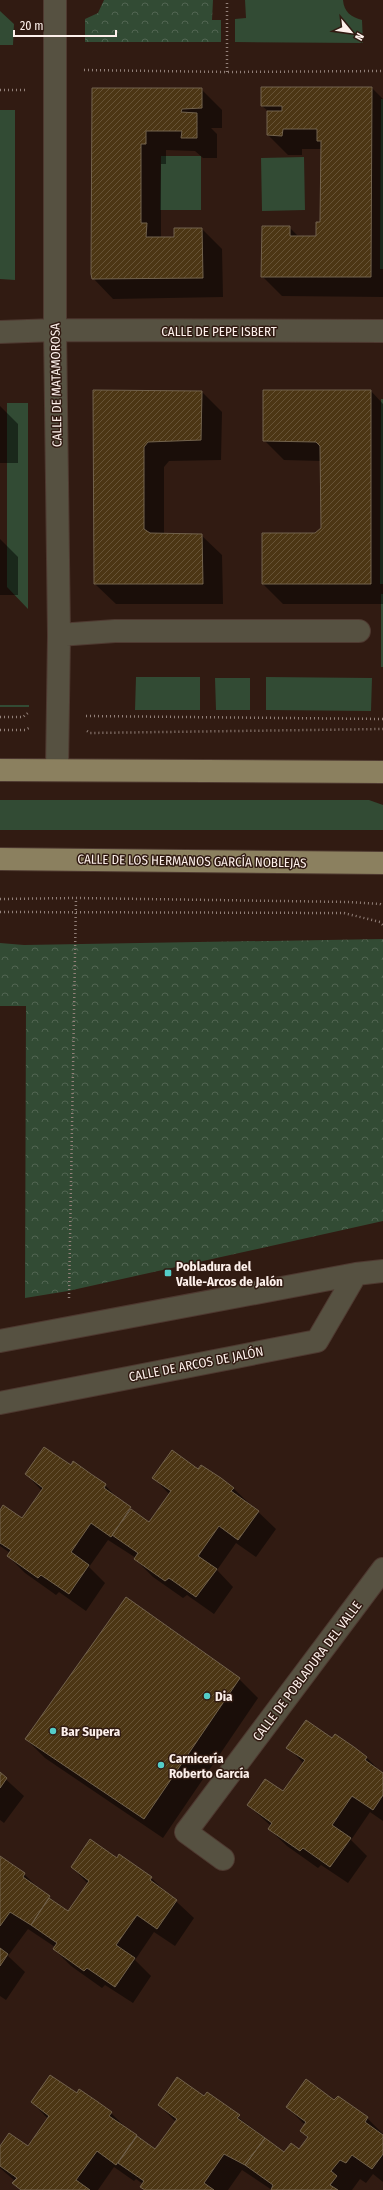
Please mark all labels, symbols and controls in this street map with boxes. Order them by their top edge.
scale bar [14,12,116,38]
north arrow [331,12,371,52]
text: 20 m [20,19,44,33]
text: N [352,31,367,43]
street label: CALLE DE MATAMOROSA [47,323,65,447]
street label: CALLE DE PEPE ISBERT [161,324,277,339]
street label: CALLE DE LOS HERMANOS GARCÍA NOBLEJAS [77,852,307,870]
place label: Pobladura del Valle-Arcos de Jalón [175,1259,283,1289]
marker: Pobladura del Valle-Arcos de Jalón [163,1268,173,1278]
street label: CALLE DE ARCOS DE JALÓN [127,1344,265,1384]
street label: CALLE DE POBLADURA DEL VALLE [250,1598,364,1744]
place label: Dia [215,1689,233,1704]
marker: Dia [202,1691,212,1701]
place label: Bar Supera [61,1724,121,1739]
marker: Bar Supera [48,1726,58,1736]
place label: Carnicería Roberto García [169,1751,250,1781]
marker: Carnicería Roberto García [156,1760,166,1770]

